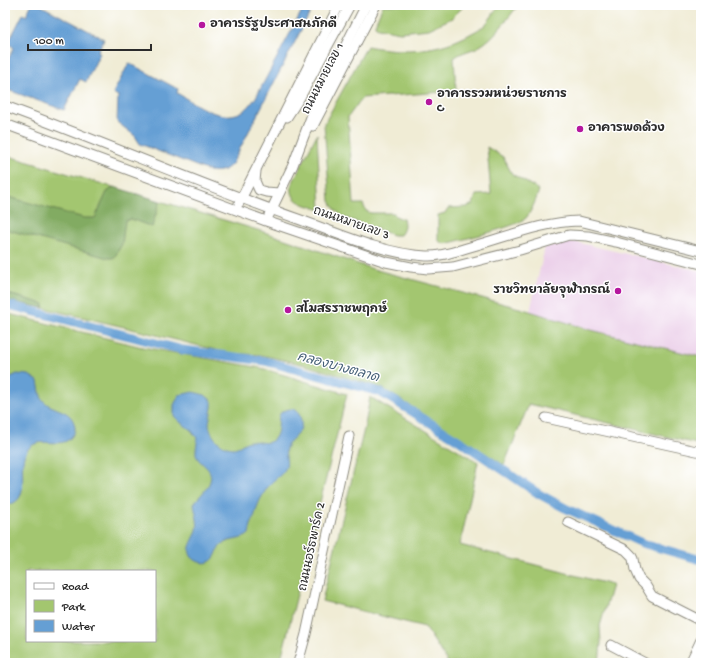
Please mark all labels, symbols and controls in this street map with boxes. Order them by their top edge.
place label: อาคารรัฐประศาสนภักดี [210,15,337,32]
marker: อาคารรัฐประศาสนภักดี [197,20,207,30]
scale bar [28,26,151,52]
text: 100 m [33,35,64,49]
street label: ถนนหมายเลข 1 [300,41,348,117]
place label: อาคารรวมหน่วยราชการ C [436,85,567,116]
marker: อาคารรวมหน่วยราชการ C [424,97,434,107]
place label: อาคารพดด้วง [588,120,665,136]
marker: อาคารพดด้วง [575,124,585,134]
street label: ถนนหมายเลข 3 [311,204,391,244]
place label: ราชวิทยาลัยจุฬาภรณ์ [493,281,610,298]
marker: ราชวิทยาลัยจุฬาภรณ์ [613,286,623,296]
place label: สโมสรราชพฤกษ์ [296,300,388,317]
marker: สโมสรราชพฤกษ์ [283,305,293,315]
water label: คลองบางตลาด [296,350,381,386]
street label: ถนนนอร์ธพาร์ค 2 [294,501,329,593]
legend [26,570,156,642]
text: Road [62,581,89,595]
text: Park [61,601,87,615]
text: Water [62,621,96,635]

